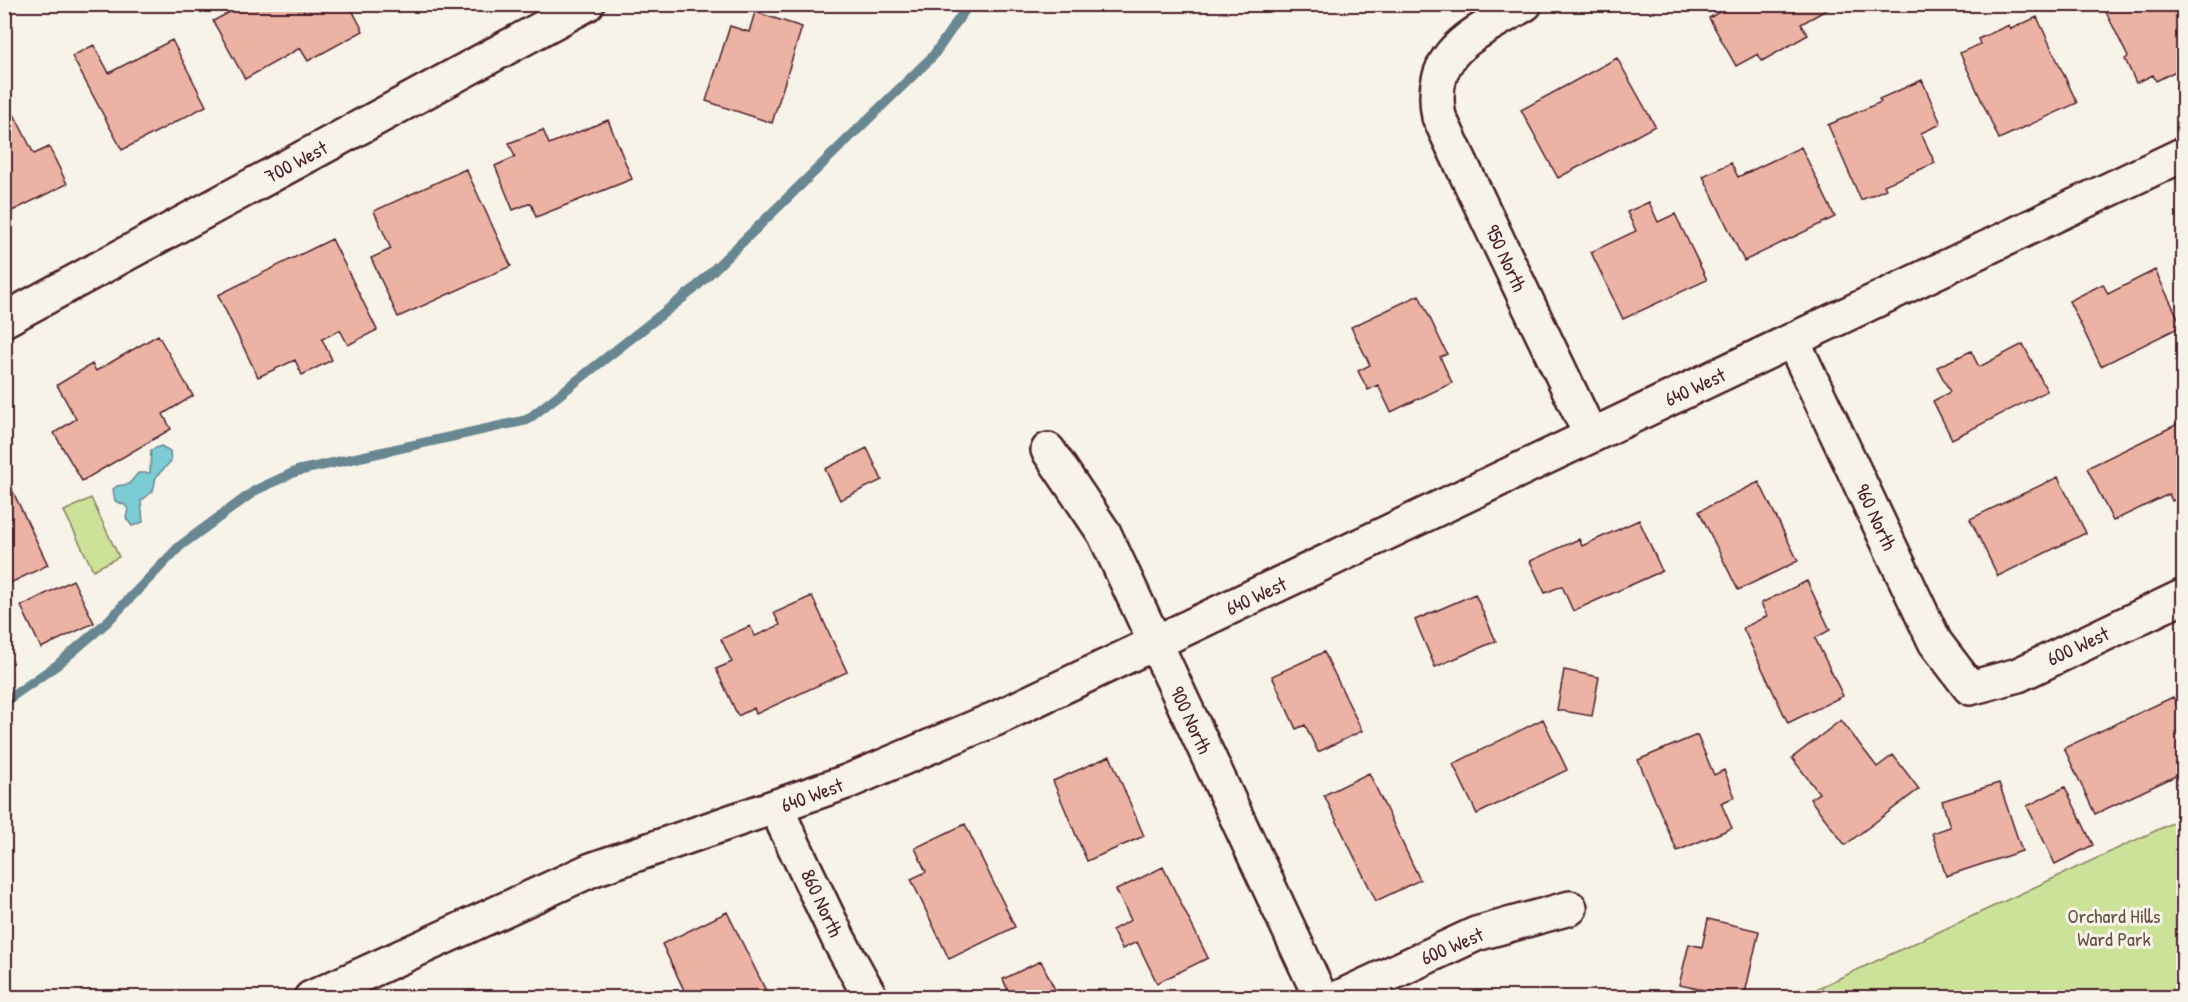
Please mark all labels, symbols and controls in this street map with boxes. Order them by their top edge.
street label: 700 West [260,133,333,189]
street label: 950 North [1479,220,1534,296]
street label: 640 West [1660,360,1730,412]
street label: 960 North [1849,479,1904,554]
street label: 640 West [1221,569,1291,621]
street label: 600 West [2042,619,2114,672]
street label: 900 North [1164,682,1219,758]
street label: 640 West [777,771,848,818]
street label: 860 North [795,865,850,941]
park label: Orchard Hills Ward Park [2067,902,2161,952]
street label: 600 West [1416,920,1488,971]

